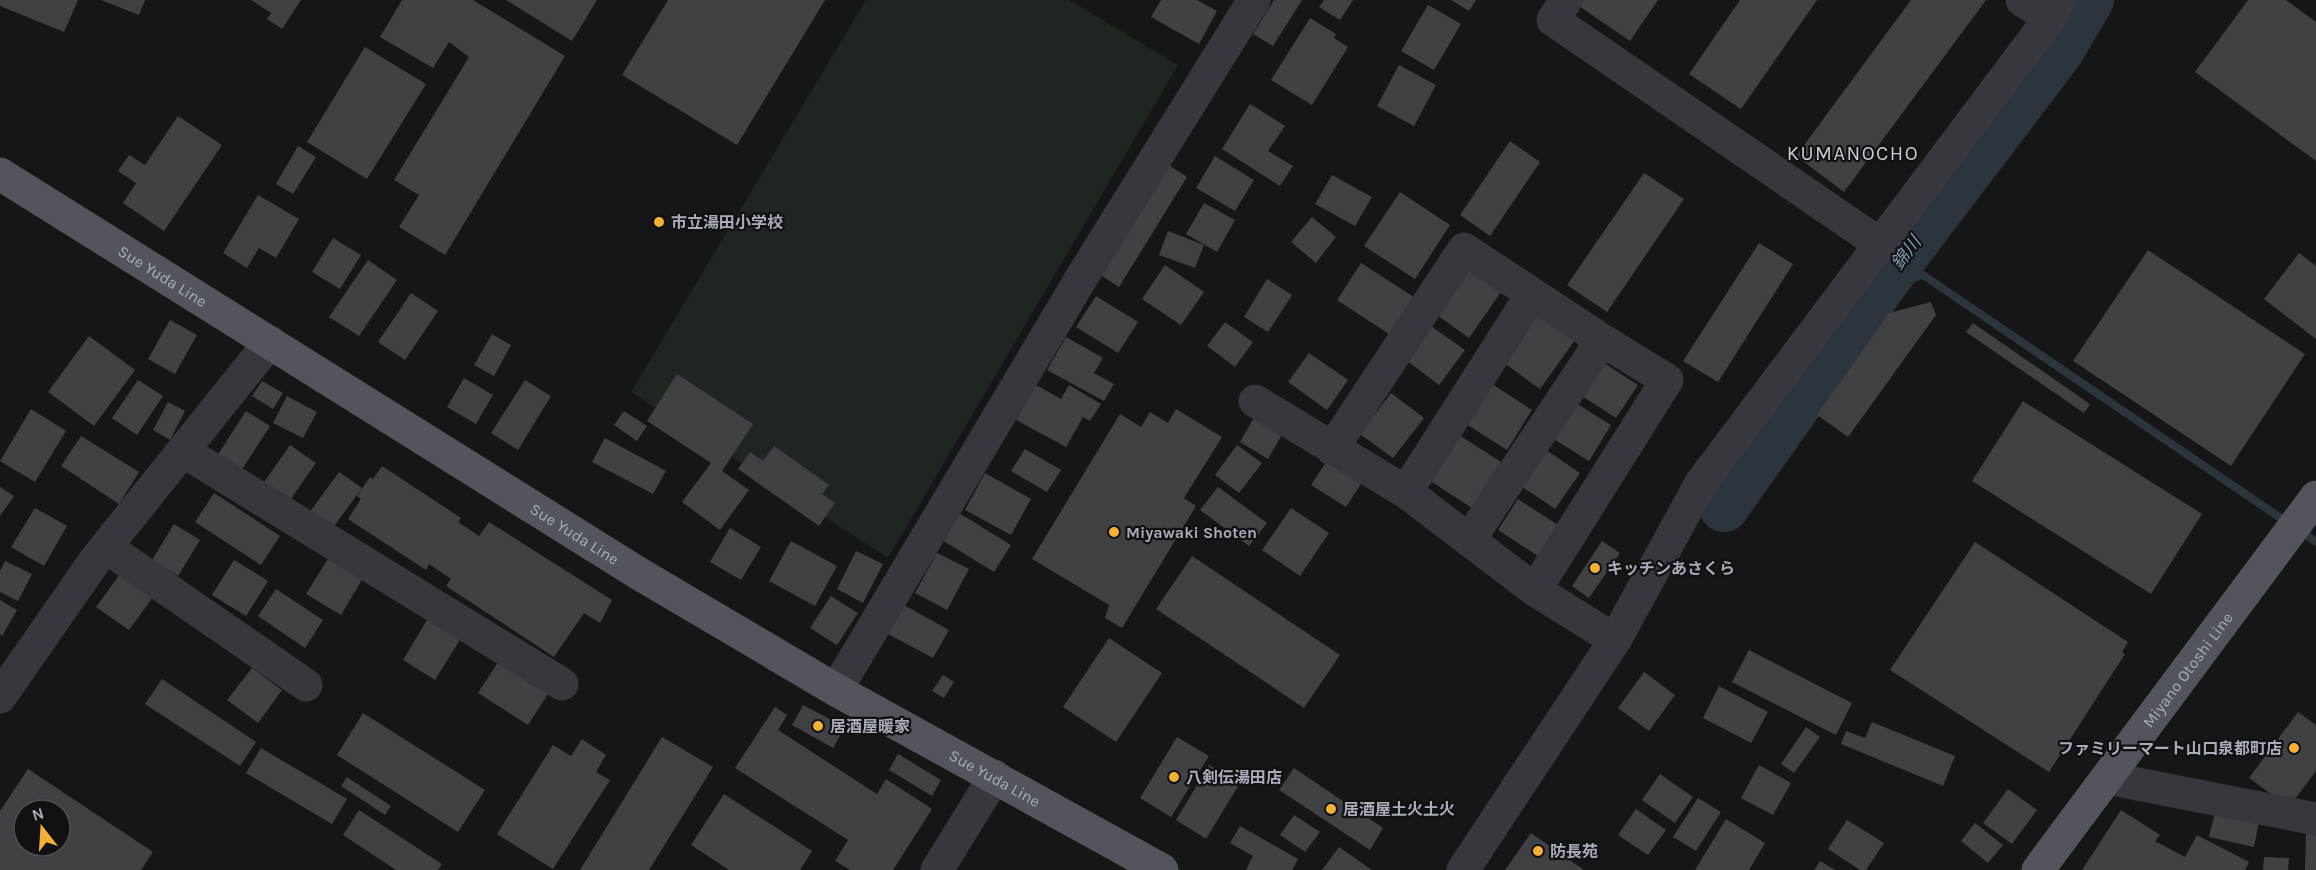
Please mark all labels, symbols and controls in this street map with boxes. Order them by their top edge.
district label: KUMANOCHO [1787,142,1919,165]
place label: 市立湯田小学校 [671,213,783,232]
marker: 市立湯田小学校 [652,215,666,229]
water label: 錦川 [1886,230,1927,274]
street label: Sue Yuda Line [115,241,210,311]
street label: Sue Yuda Line [527,499,622,569]
place label: Miyawaki Shoten [1126,523,1257,542]
marker: Miyawaki Shoten [1107,525,1121,539]
place label: キッチンあさくら [1607,559,1735,578]
marker: キッチンあさくら [1588,561,1602,575]
street label: Miyano Otoshi Line [2139,609,2237,731]
place label: 居酒屋暖家 [830,717,910,736]
marker: 居酒屋暖家 [811,719,825,733]
place label: ファミリーマート山口泉都町店 [2058,739,2282,758]
marker: ファミリーマート山口泉都町店 [2287,741,2301,755]
street label: Sue Yuda Line [946,745,1044,811]
place label: 八剣伝湯田店 [1186,768,1282,787]
marker: 八剣伝湯田店 [1167,770,1181,784]
north arrow [12,798,72,858]
place label: 居酒屋土火土火 [1343,800,1455,819]
marker: 居酒屋土火土火 [1324,802,1338,816]
text: N [29,803,46,825]
place label: 防長苑 [1550,842,1598,861]
marker: 防長苑 [1531,844,1545,858]

